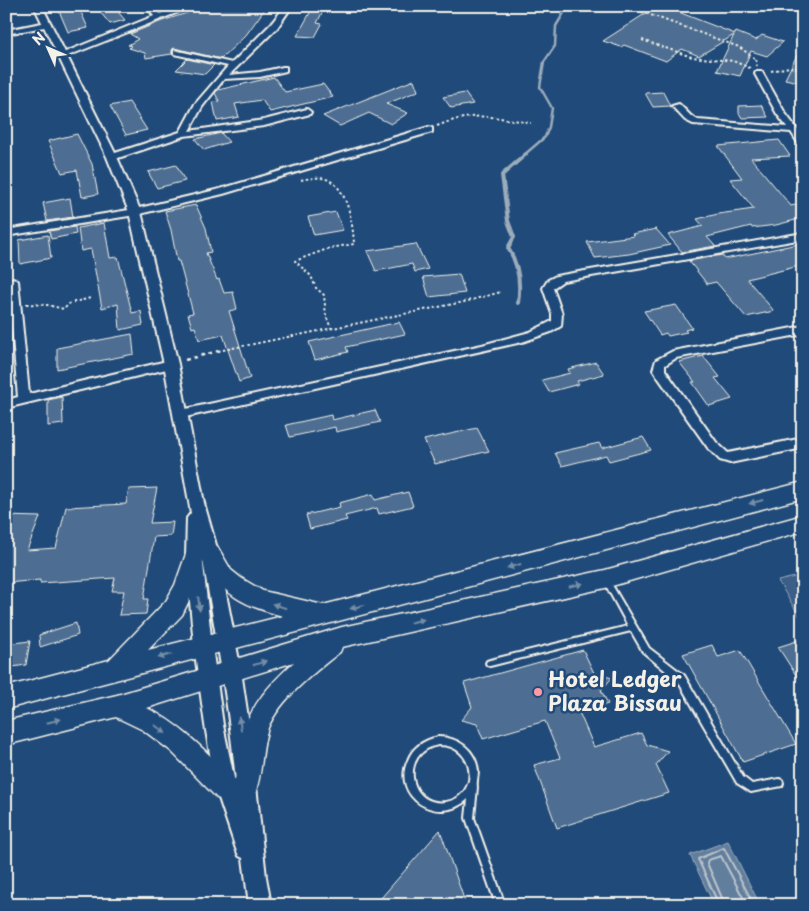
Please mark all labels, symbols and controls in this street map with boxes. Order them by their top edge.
north arrow [22,22,72,72]
text: N [27,27,50,50]
one-way arrow [748,498,763,506]
one-way arrow [506,562,521,570]
one-way arrow [568,581,583,589]
one-way arrow [195,596,203,612]
one-way arrow [271,601,286,609]
one-way arrow [349,603,364,611]
one-way arrow [410,616,426,624]
one-way arrow [158,652,173,660]
one-way arrow [253,658,268,666]
place label: Hotel Ledger Plaza Bissau [548,662,682,718]
marker: Hotel Ledger Plaza Bissau [532,686,544,698]
one-way arrow [235,715,243,731]
one-way arrow [46,717,61,725]
one-way arrow [153,724,167,734]

